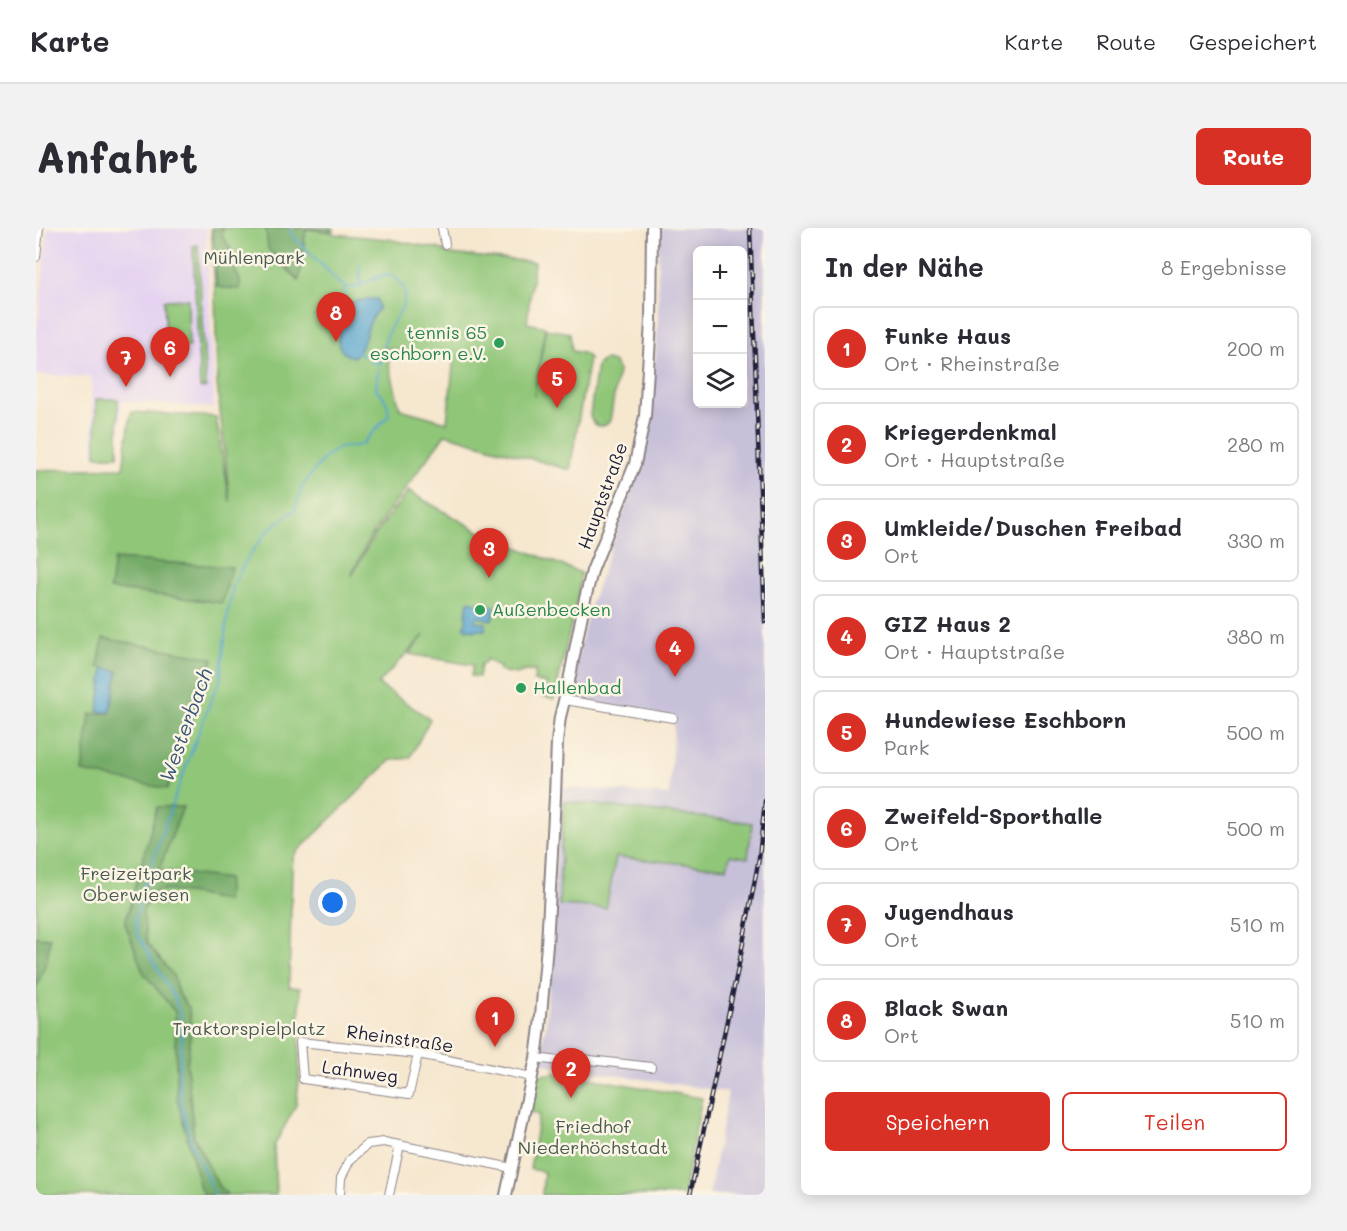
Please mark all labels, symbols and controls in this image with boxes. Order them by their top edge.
text: Karte [30,23,109,59]
text: Karte [1005,28,1063,55]
text: Route [1096,28,1156,55]
text: Gespeichert [1189,28,1317,55]
button: Route [1196,128,1311,185]
text: Anfahrt [36,129,198,184]
park label: Mühlenpark [204,245,304,269]
map controls [693,246,747,408]
button: + [693,246,747,300]
text: In der Nähe [825,250,984,284]
text: 8 Ergebnisse [1161,254,1287,280]
pin: 8 [316,292,356,342]
button: − [693,300,747,354]
place label: tennis 65 eschborn e.V. [370,320,487,365]
text: Funke Haus [884,321,1011,350]
pin: 6 [150,328,190,377]
text: 1 [842,335,851,361]
text: 200 m [1227,335,1285,361]
marker: tennis 65 eschborn e.V. [492,336,506,350]
pin: 7 [106,338,146,387]
text: Ort · Rheinstraße [884,350,1060,376]
button: layers [693,354,747,408]
pin: 5 [538,358,576,408]
text: Kriegerdenkmal [884,417,1057,446]
text: 2 [841,431,852,457]
text: 280 m [1227,431,1285,457]
street label: Hauptstraße [572,439,633,553]
text: Ort · Hauptstraße [884,446,1065,472]
text: Umkleide/Duschen Freibad [884,513,1182,542]
text: 3 [841,527,853,553]
text: 330 m [1227,527,1285,553]
pin: 3 [470,528,508,578]
text: Ort [884,542,919,568]
place label: Außenbecken [492,597,611,621]
marker: Außenbecken [473,603,487,617]
text: GIZ Haus 2 [884,609,1011,638]
text: 4 [840,623,853,649]
text: 380 m [1227,623,1285,649]
pin: 4 [656,628,694,677]
text: Ort · Hauptstraße [884,638,1065,664]
water label: Westerbach [152,664,218,785]
place label: Hallenbad [533,675,621,699]
marker: Hallenbad [514,681,528,695]
text: Hundewiese Eschborn [884,705,1126,734]
text: 5 [841,719,852,745]
text: 500 m [1226,719,1285,745]
text: Park [884,734,929,760]
text: Zweifeld-Sporthalle [884,801,1102,830]
text: 6 [840,815,853,841]
text: 500 m [1226,815,1285,841]
text: Ort [884,830,919,856]
park label: Freizeitpark Oberwiesen [80,861,192,906]
your location [318,888,347,917]
text: Jugendhaus [884,897,1014,926]
text: 7 [841,911,852,937]
text: 510 m [1230,911,1285,937]
text: Ort [884,926,919,952]
text: Black Swan [884,993,1008,1022]
pin: 1 [476,998,514,1047]
text: 8 [840,1007,853,1033]
text: 510 m [1230,1007,1285,1033]
park label: Traktorspielplatz [172,1016,326,1040]
street label: Rheinstraße [345,1019,455,1057]
text: Ort [884,1022,919,1048]
pin: 2 [552,1048,590,1098]
street label: Lahnweg [321,1054,400,1088]
button: Speichern [825,1092,1050,1151]
button: Teilen [1062,1092,1287,1151]
park label: Friedhof Niederhöchstadt [518,1114,668,1159]

